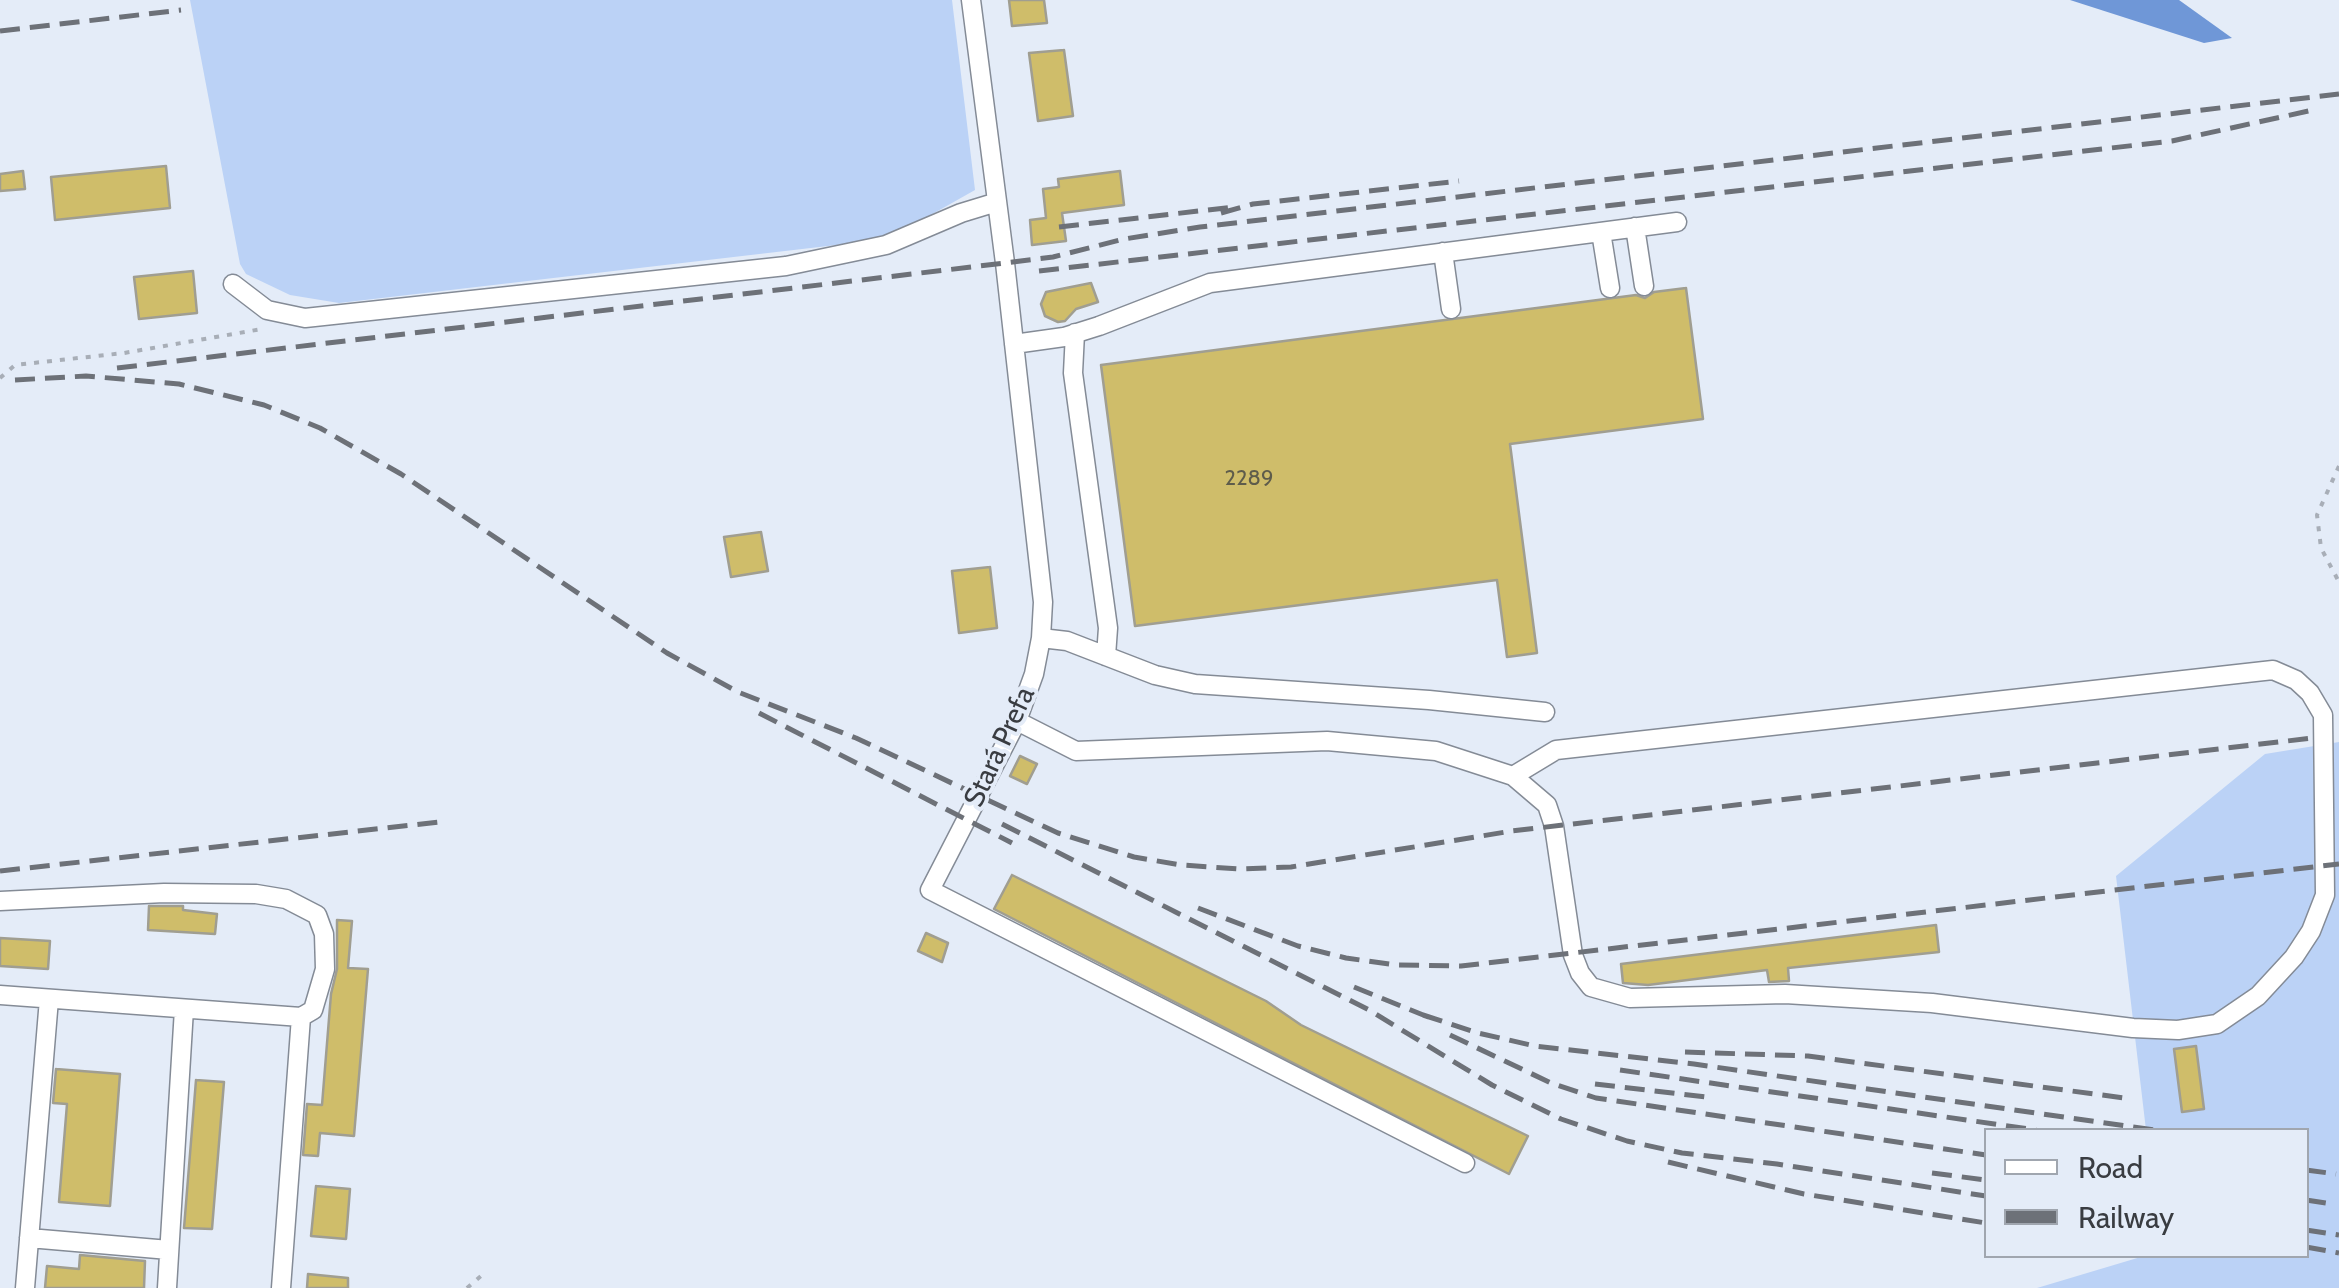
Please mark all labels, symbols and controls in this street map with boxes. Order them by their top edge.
house number: 2289 [1225,466,1273,492]
street label: Stará Prefa [958,682,1042,812]
legend [1984,1128,2309,1258]
text: Road [2078,1149,2143,1186]
text: Railway [2078,1199,2174,1236]

